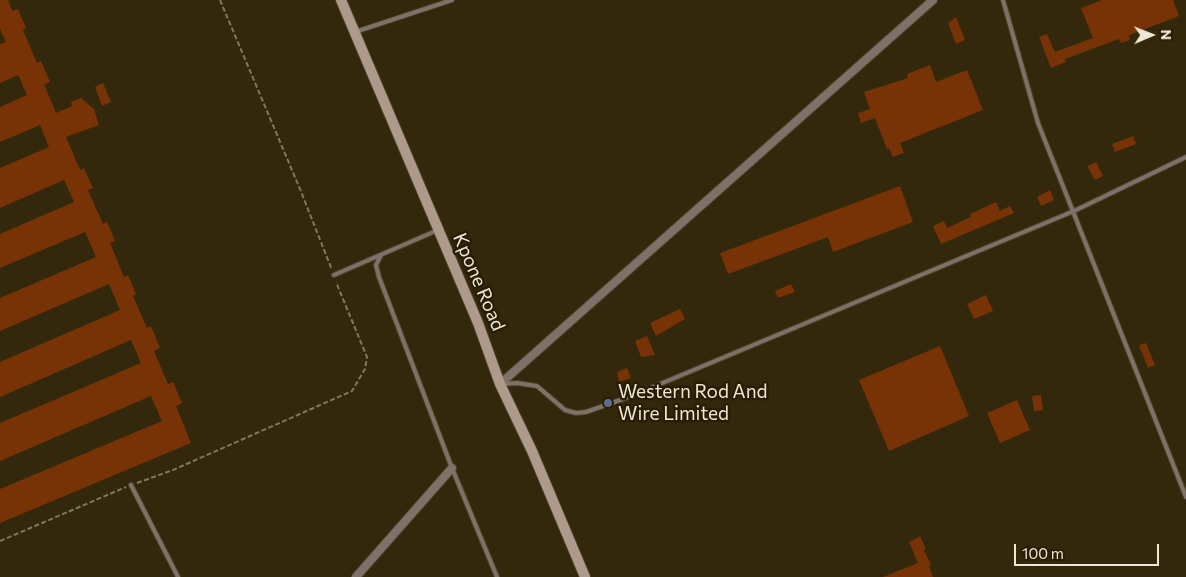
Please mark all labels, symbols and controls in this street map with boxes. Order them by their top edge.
north arrow [1126,10,1176,60]
text: N [1158,29,1175,40]
street label: Kpone Road [448,230,510,334]
place label: Western Rod And Wire Limited [618,381,767,425]
marker: Western Rod And Wire Limited [602,397,614,409]
scale bar [1016,534,1161,566]
text: 100 m [1022,544,1064,562]

